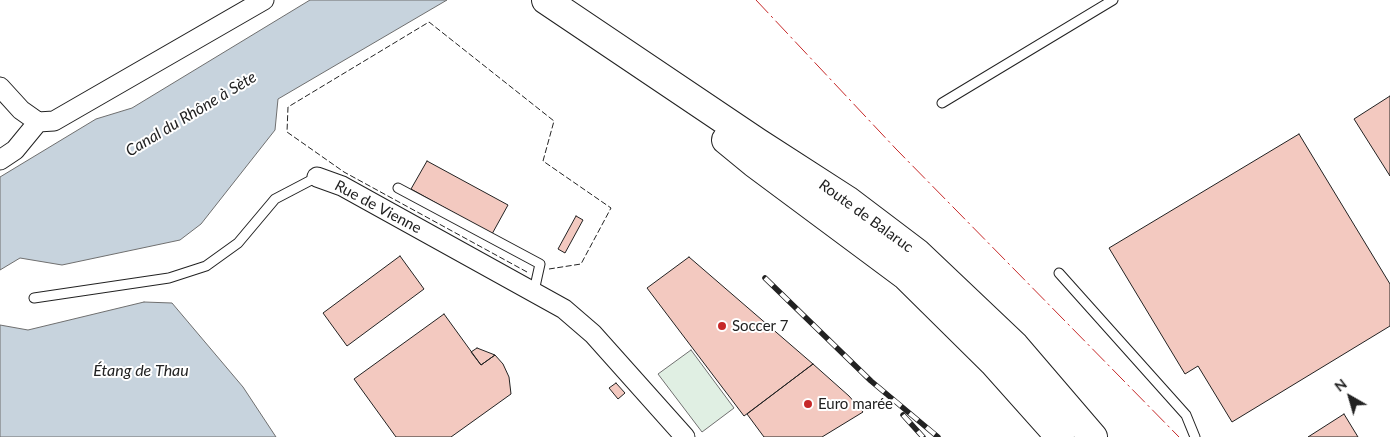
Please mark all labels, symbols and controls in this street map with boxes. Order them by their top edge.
water label: Canal du Rhône à Sète [122,67,260,161]
street label: Route de Balaruc [815,176,917,256]
street label: Rue de Vienne [332,177,424,237]
place label: Soccer 7 [732,317,789,335]
marker: Soccer 7 [716,320,728,332]
water label: Étang de Thau [93,361,189,381]
north arrow [1325,372,1375,422]
text: N [1331,375,1350,395]
place label: Euro marée [818,395,893,413]
marker: Euro marée [802,398,814,410]

